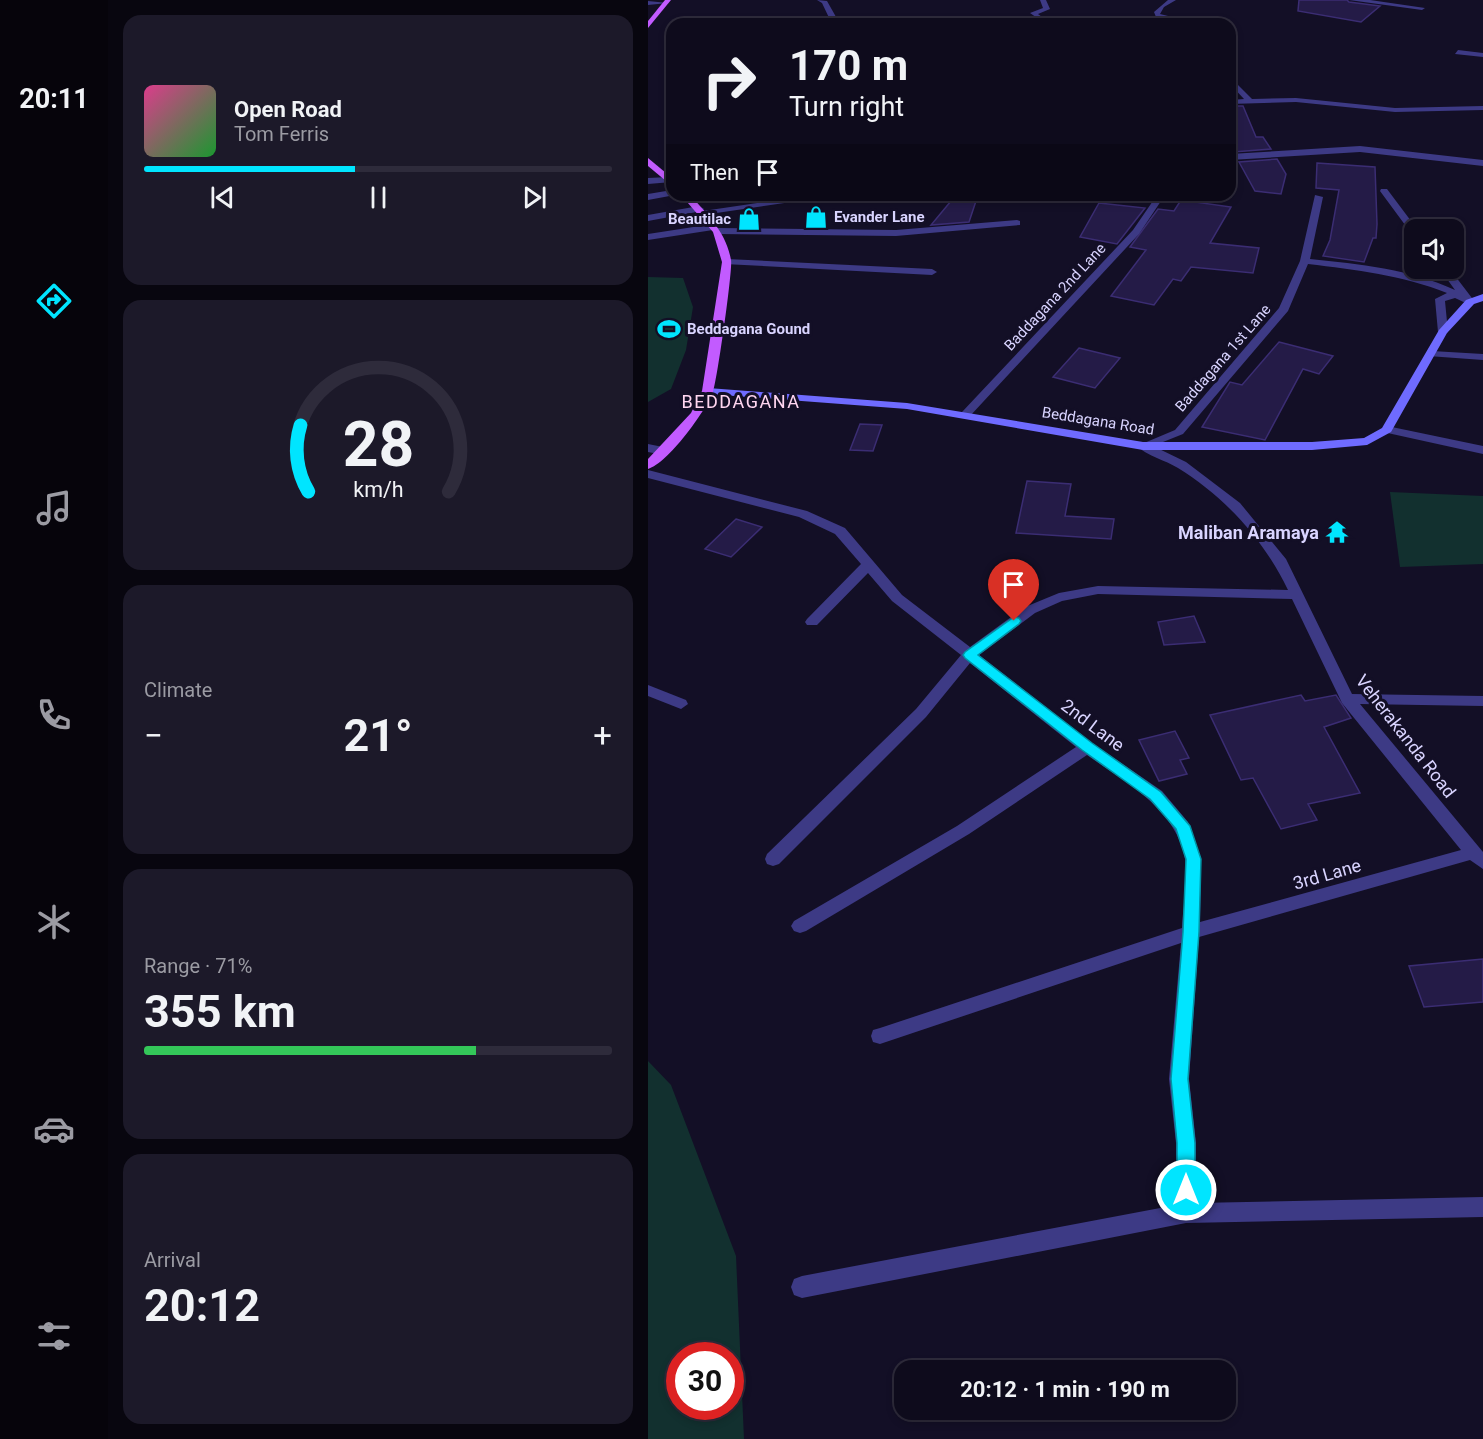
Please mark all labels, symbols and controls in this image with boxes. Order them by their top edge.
text: 170 m [789,41,908,90]
icon: right [690,42,768,120]
text: 20:11 [19,83,89,115]
text: Turn right [789,91,904,123]
text: Open Road [234,97,342,122]
text: Tom Ferris [234,122,329,146]
icon: arrive [751,156,784,189]
text: Then [690,160,739,185]
icon: previous [206,181,239,214]
icon: pause [362,181,395,214]
icon: next [518,181,551,214]
shop icon: Evander Lane [803,204,829,230]
shop icon: Beautilac [736,206,762,232]
place label: Evander Lane [834,208,925,226]
place label: Beautilac [668,210,731,228]
map controls [1404,219,1464,279]
button: sound [1404,219,1464,279]
street label: Baddagana 2nd Lane [1000,239,1110,355]
icon: directions [33,280,75,322]
street label: Baddagana 1st Lane [1171,301,1275,415]
sports icon: Beddagana Gound [656,316,682,342]
place label: Beddagana Gound [687,320,810,338]
district label: BEDDAGANA [682,391,800,412]
street label: Beddagana Road [1041,403,1155,439]
text: 28 [342,408,414,481]
text: km/h [353,477,403,502]
icon: music [33,487,75,529]
temple icon: Maliban Aramaya [1324,519,1350,545]
place label: Maliban Aramaya [1178,522,1319,543]
pin [988,559,1039,621]
icon: arrive [997,568,1030,601]
street label: Veherakanda Road [1351,670,1461,802]
text: Climate [144,678,212,702]
icon: phone [33,694,75,736]
street label: 2nd Lane [1057,694,1129,756]
text: 21° [343,709,413,762]
text: − [144,716,163,755]
text: + [593,716,612,755]
street label: 3rd Lane [1291,854,1363,894]
icon: climate [33,901,75,943]
text: Range · 71% [144,954,252,978]
text: 355 km [144,985,296,1038]
icon: car [33,1108,75,1150]
position arrow [1154,1158,1218,1222]
text: Arrival [144,1248,201,1272]
text: 20:12 [144,1279,260,1332]
icon: filters [33,1315,75,1357]
speed limit sign: 30 [666,1342,744,1420]
text: 20:12 · 1 min · 190 m [960,1377,1170,1402]

